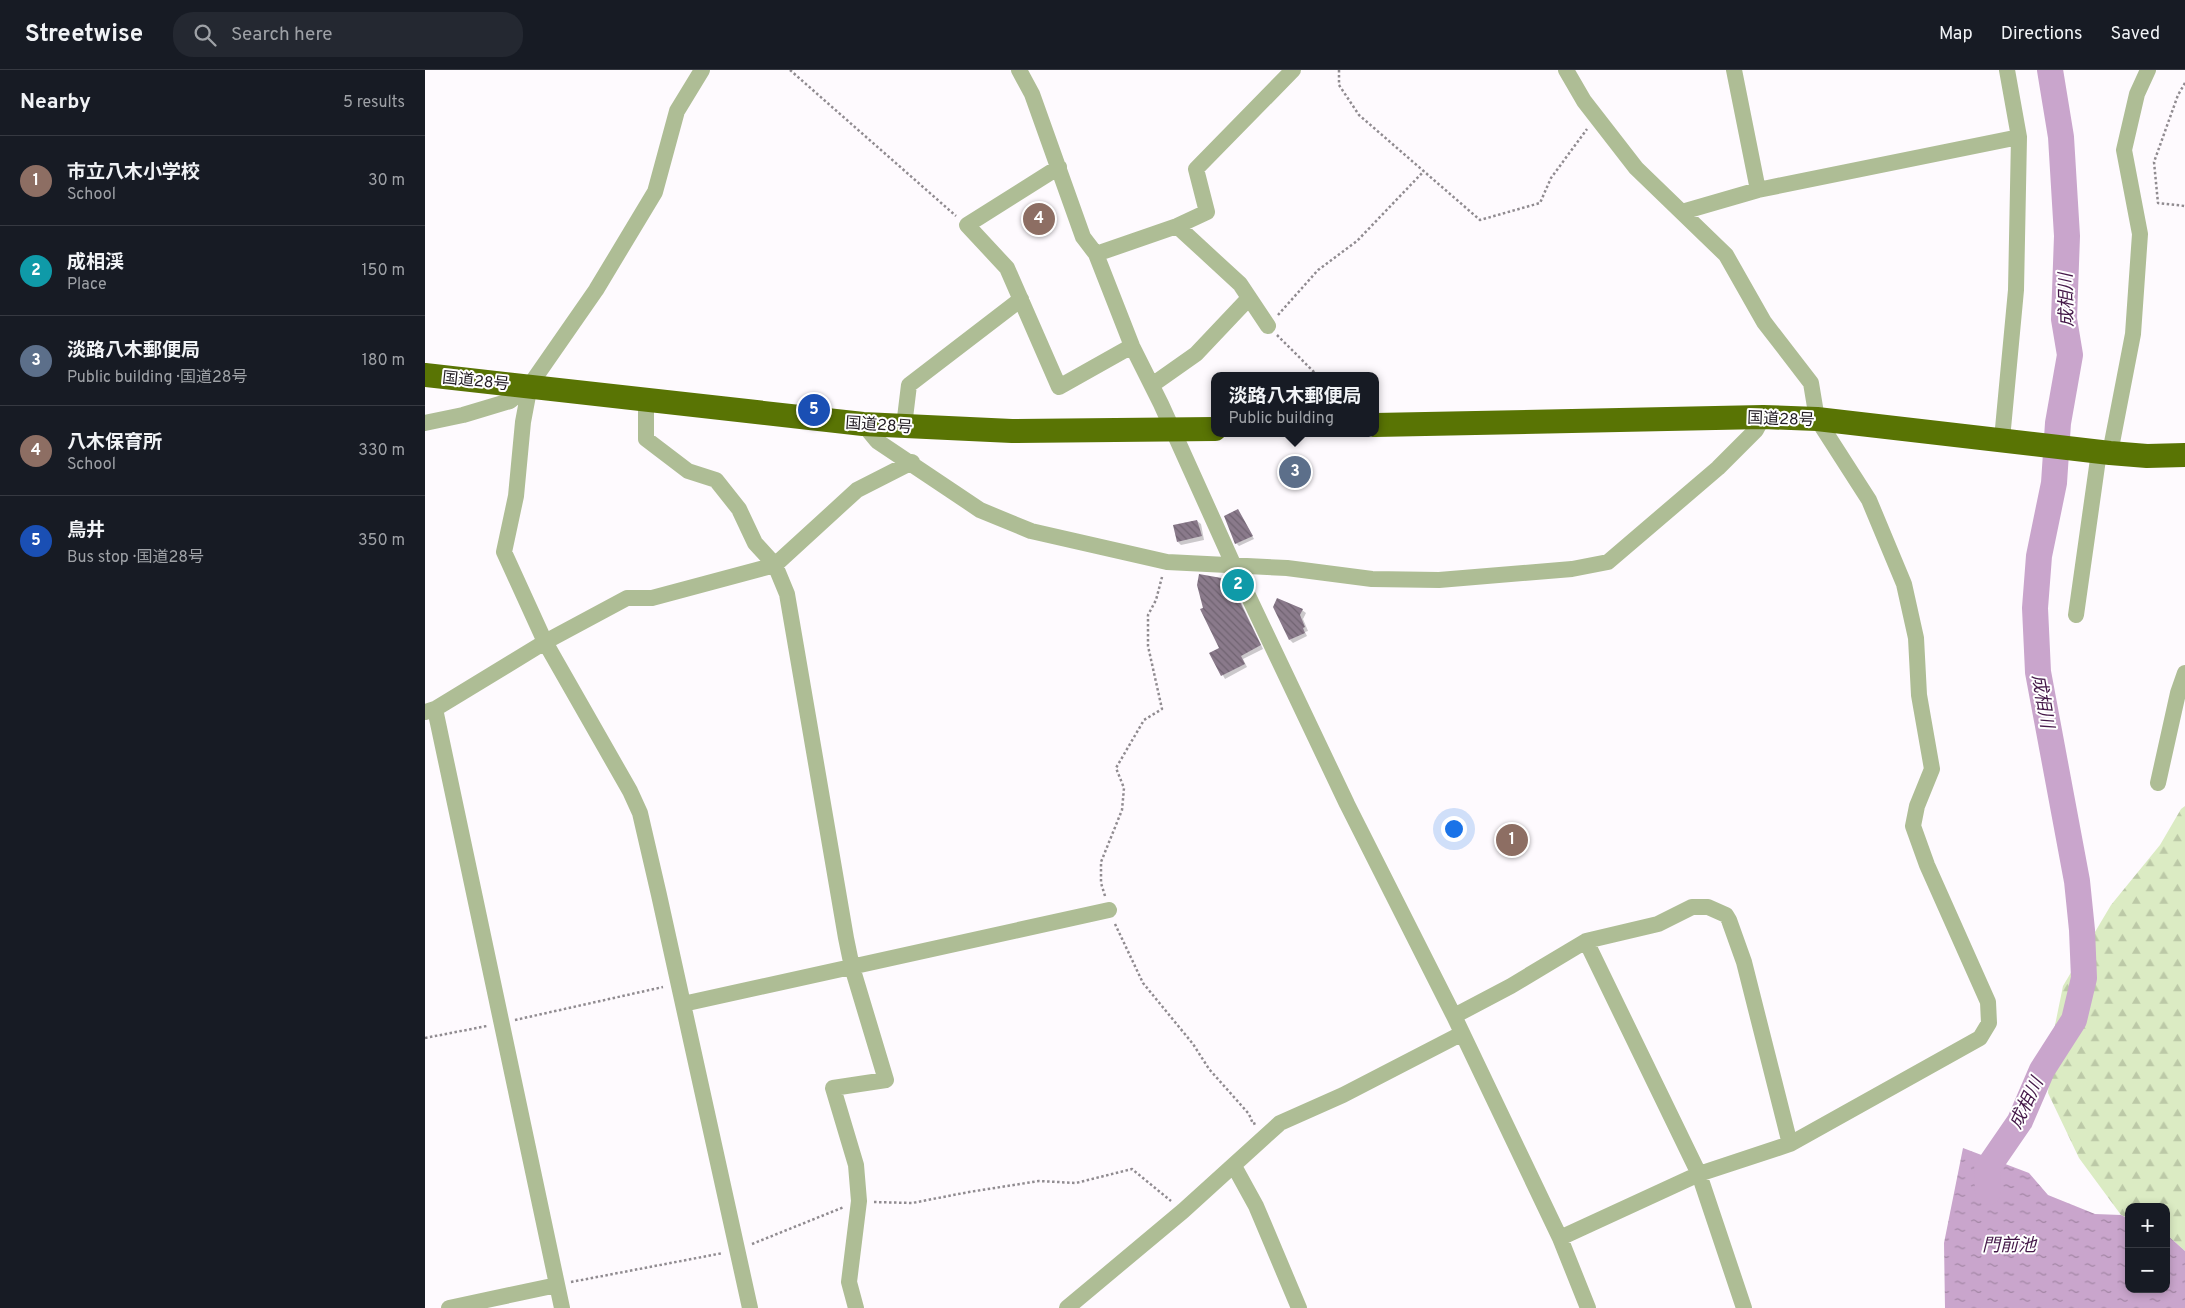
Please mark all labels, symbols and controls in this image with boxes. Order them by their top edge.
search box [173,12,523,57]
text: Streetwise [25,20,143,50]
icon: search [191,21,219,49]
text: Search here [231,23,333,47]
text: Map [1939,23,1973,46]
text: Directions [2001,23,2083,46]
text: Saved [2111,23,2160,46]
text: Nearby [20,89,91,116]
text: 5 results [343,93,405,113]
text: 市立八木小学校 [67,161,200,185]
text: 1 [33,171,39,191]
text: 30 m [368,171,405,191]
text: School [67,185,116,205]
pin: 4 [1023,200,1055,238]
text: 成相渓 [67,251,124,275]
text: 2 [31,261,41,281]
text: 150 m [362,261,405,281]
water label: 成相川 [2055,271,2079,327]
text: Place [67,275,107,295]
text: 淡路八木郵便局 [67,339,200,363]
text: 3 [31,351,41,371]
text: 180 m [362,351,405,371]
text: Public building · 国道28号 [67,368,248,388]
street label: 国道28号 [441,369,510,395]
popup [1211,372,1379,437]
text: 淡路八木郵便局 [1228,385,1362,409]
pin: 5 [798,391,830,429]
text: Public building [1228,409,1334,429]
street label: 国道28号 [1747,409,1815,431]
street label: 国道28号 [844,414,913,438]
text: 八木保育所 [67,431,162,455]
text: 4 [31,441,41,461]
text: 330 m [358,441,405,461]
pin: 3 [1279,453,1311,491]
text: School [67,455,116,475]
text: 鳥井 [67,519,105,543]
text: 5 [31,531,41,551]
text: 350 m [358,531,405,551]
text: Bus stop · 国道28号 [67,548,204,568]
pin: 2 [1222,566,1254,604]
water label: 成相川 [2026,673,2058,732]
your location [1441,816,1467,842]
pin: 1 [1496,821,1528,859]
water label: 成相川 [2005,1073,2050,1133]
map controls [2125,1203,2170,1293]
button: + [2125,1203,2170,1248]
water label: 門前池 [1982,1235,2038,1258]
button: − [2125,1248,2170,1293]

